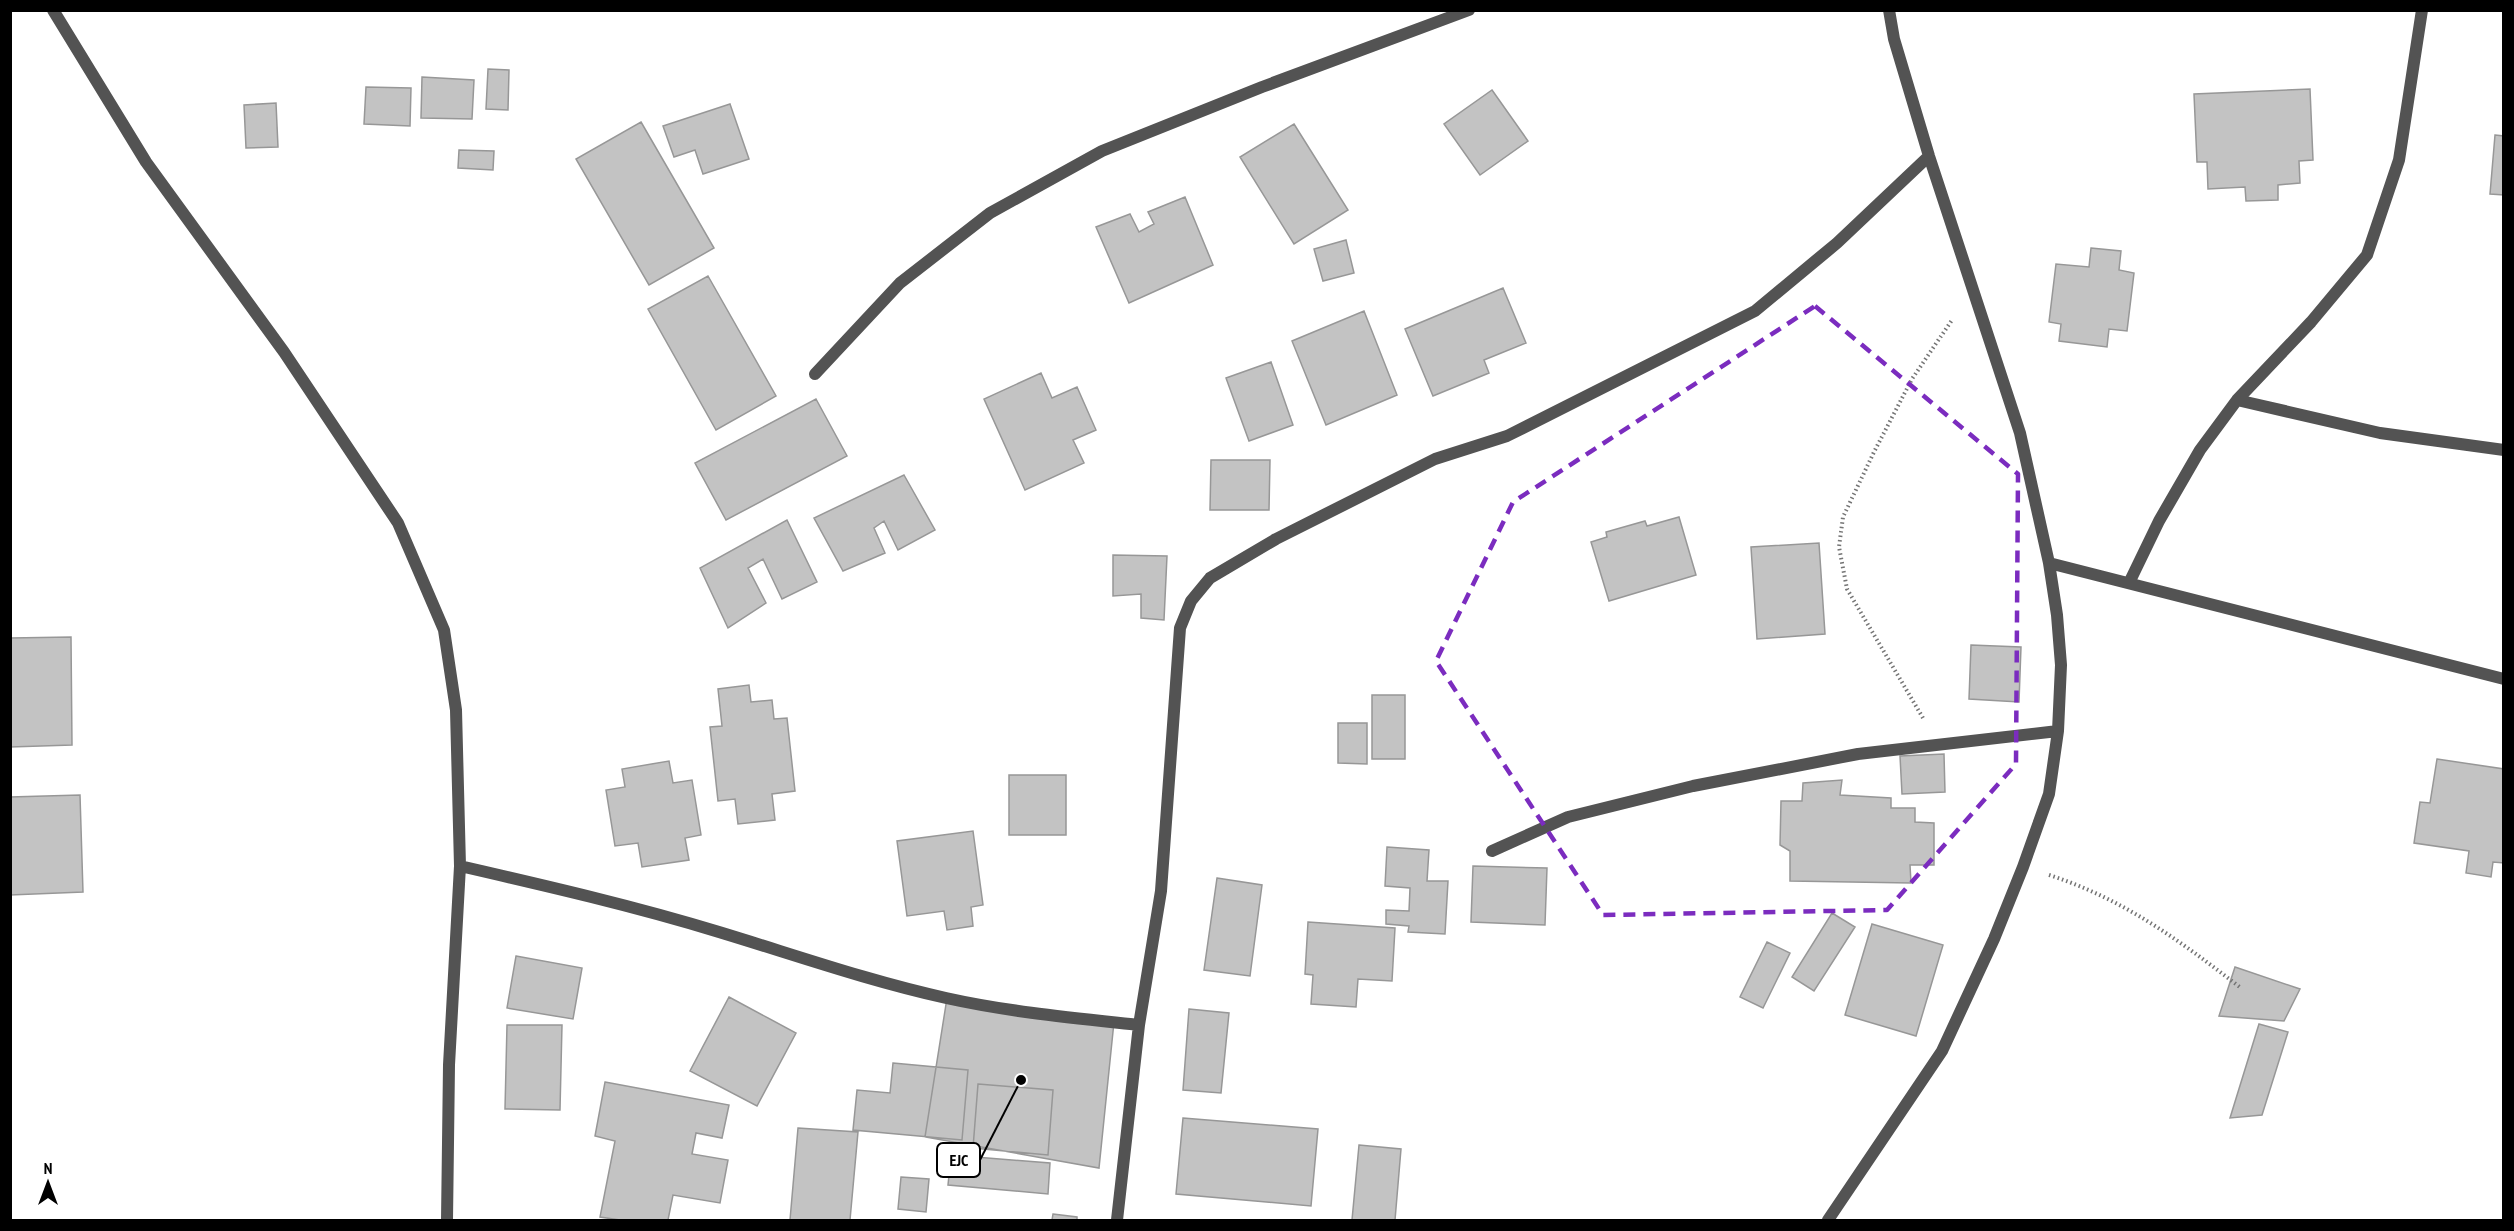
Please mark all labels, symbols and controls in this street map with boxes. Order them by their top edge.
callout: EJC [937,1143,980,1177]
text: EJC [950,1150,969,1170]
north arrow [18,1153,78,1213]
text: N [44,1158,52,1178]

